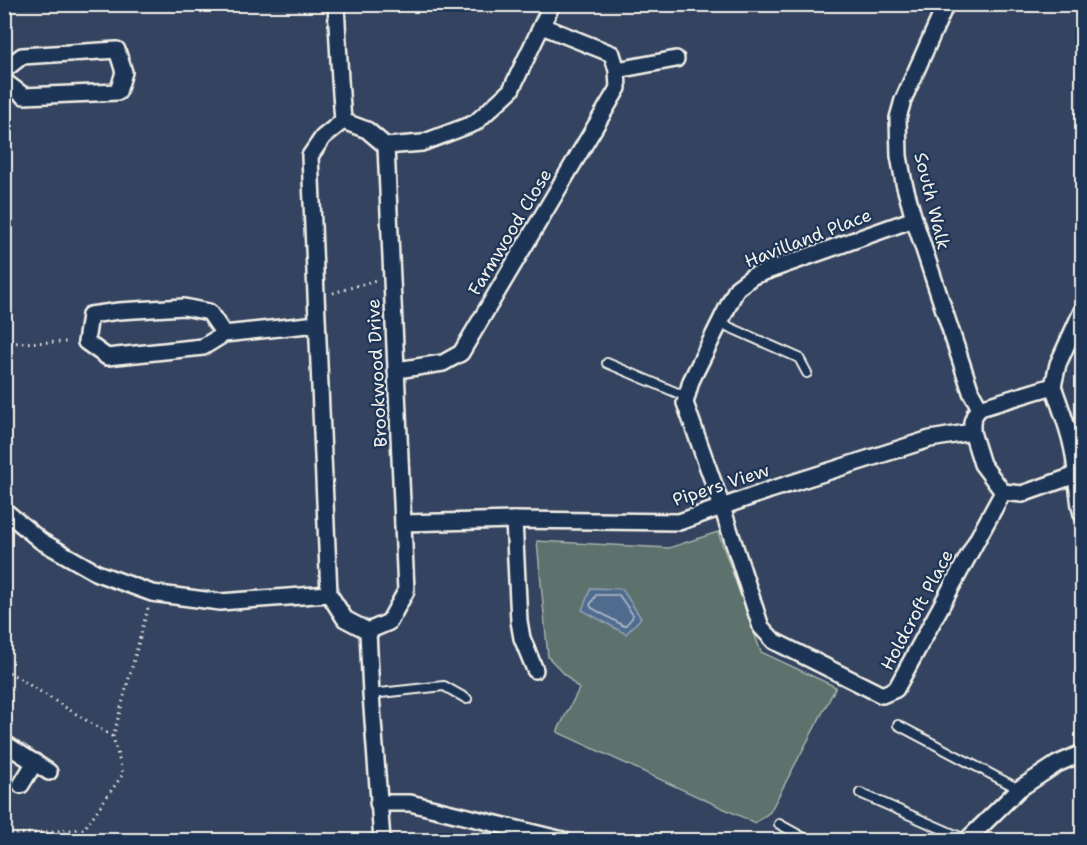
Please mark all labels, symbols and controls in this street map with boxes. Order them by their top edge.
street label: South Walk [908,150,956,252]
street label: Farmwood Close [463,164,557,300]
street label: Havilland Place [741,203,875,273]
street label: Brookwood Drive [361,298,393,448]
street label: Pipers View [669,458,773,512]
street label: Holdcroft Place [875,545,959,675]

